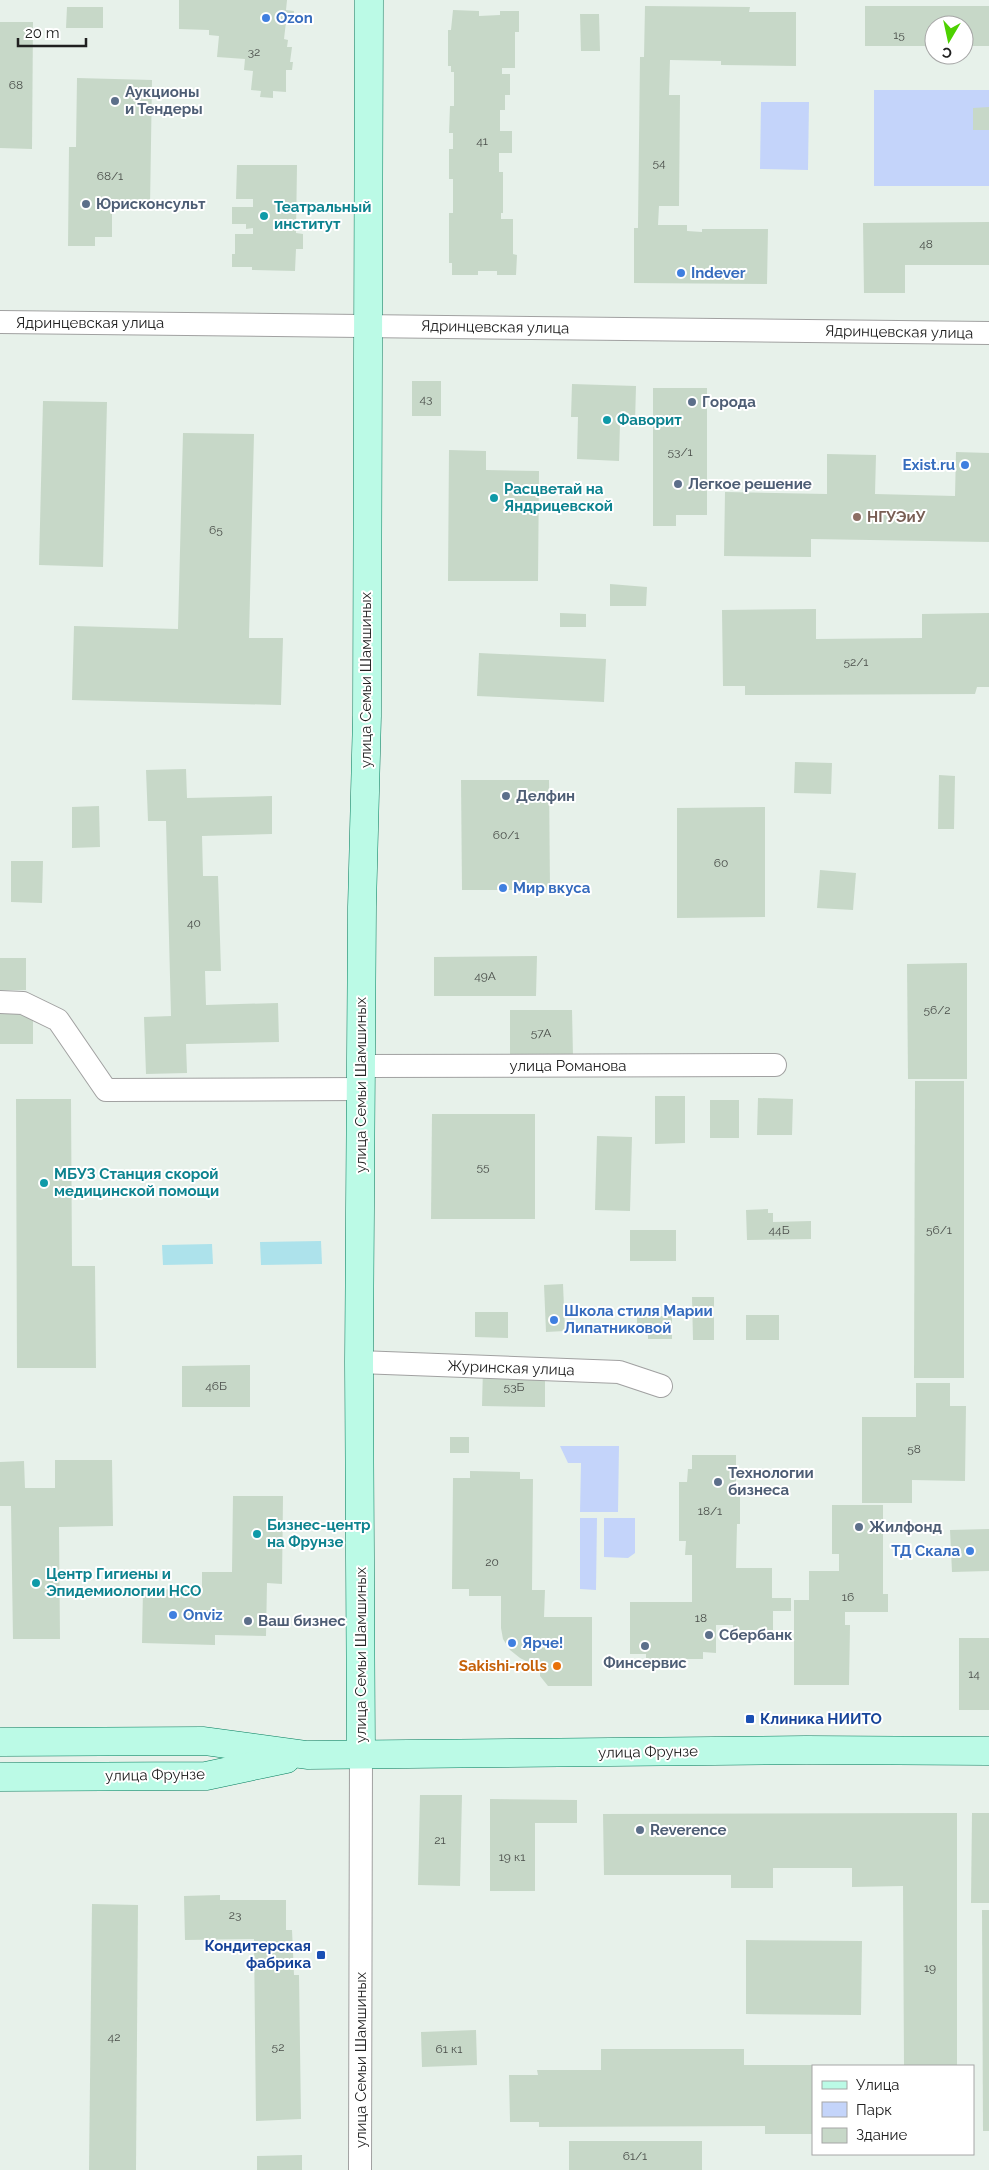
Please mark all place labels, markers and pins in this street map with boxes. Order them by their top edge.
place label: Ozon [276,9,313,27]
marker: Ozon [260,12,272,24]
place label: Аукционы и Тендеры [125,83,203,118]
marker: Аукционы и Тендеры [109,95,121,107]
place label: Юрисконсульт [96,195,206,213]
marker: Юрисконсульт [80,198,92,210]
place label: Театральный институт [274,198,371,233]
marker: Театральный институт [258,210,270,222]
place label: Indever [691,264,746,282]
marker: Indever [675,267,687,279]
place label: Города [702,393,756,411]
marker: Города [686,396,698,408]
place label: Фаворит [617,411,682,429]
marker: Фаворит [601,414,613,426]
place label: Exist.ru [903,456,955,474]
marker: Exist.ru [959,459,971,471]
place label: Легкое решение [688,475,812,493]
marker: Легкое решение [672,478,684,490]
place label: Расцветай на Яндрицевской [504,480,613,515]
marker: Расцветай на Яндрицевской [488,492,500,504]
place label: НГУЭиУ [867,508,926,526]
marker: НГУЭиУ [851,511,863,523]
place label: Делфин [516,787,575,805]
marker: Делфин [500,790,512,802]
place label: Мир вкуса [513,879,591,897]
marker: Мир вкуса [497,882,509,894]
place label: МБУЗ Станция скорой медицинской помощи [54,1165,219,1200]
marker: МБУЗ Станция скорой медицинской помощи [38,1177,50,1189]
place label: Школа стиля Марии Липатниковой [564,1302,713,1337]
marker: Школа стиля Марии Липатниковой [548,1314,560,1326]
place label: Технологии бизнеса [728,1464,814,1499]
marker: Технологии бизнеса [712,1476,724,1488]
place label: Бизнес-центр на Фрунзе [267,1516,371,1551]
place label: Жилфонд [869,1518,942,1536]
marker: Жилфонд [853,1521,865,1533]
marker: Бизнес-центр на Фрунзе [251,1528,263,1540]
place label: ТД Скала [891,1542,960,1560]
marker: ТД Скала [964,1545,976,1557]
place label: Центр Гигиены и Эпидемиологии НСО [46,1565,201,1600]
marker: Центр Гигиены и Эпидемиологии НСО [30,1577,42,1589]
place label: Onviz [183,1606,223,1624]
marker: Onviz [167,1609,179,1621]
place label: Ваш бизнес [258,1612,346,1630]
marker: Ваш бизнес [242,1615,254,1627]
place label: Сбербанк [719,1626,793,1644]
marker: Сбербанк [703,1629,715,1641]
place label: Ярче! [522,1634,563,1652]
marker: Ярче! [506,1637,518,1649]
marker: Финсервис [639,1640,651,1652]
place label: Финсервис [603,1654,687,1672]
place label: Sakishi-rolls [459,1657,547,1675]
marker: Sakishi-rolls [551,1660,563,1672]
place label: Клиника НИИТО [760,1710,882,1728]
marker: Клиника НИИТО [744,1713,756,1725]
place label: Reverence [650,1821,727,1839]
marker: Reverence [634,1824,646,1836]
place label: Кондитерская фабрика [204,1937,311,1972]
marker: Кондитерская фабрика [315,1949,327,1961]

